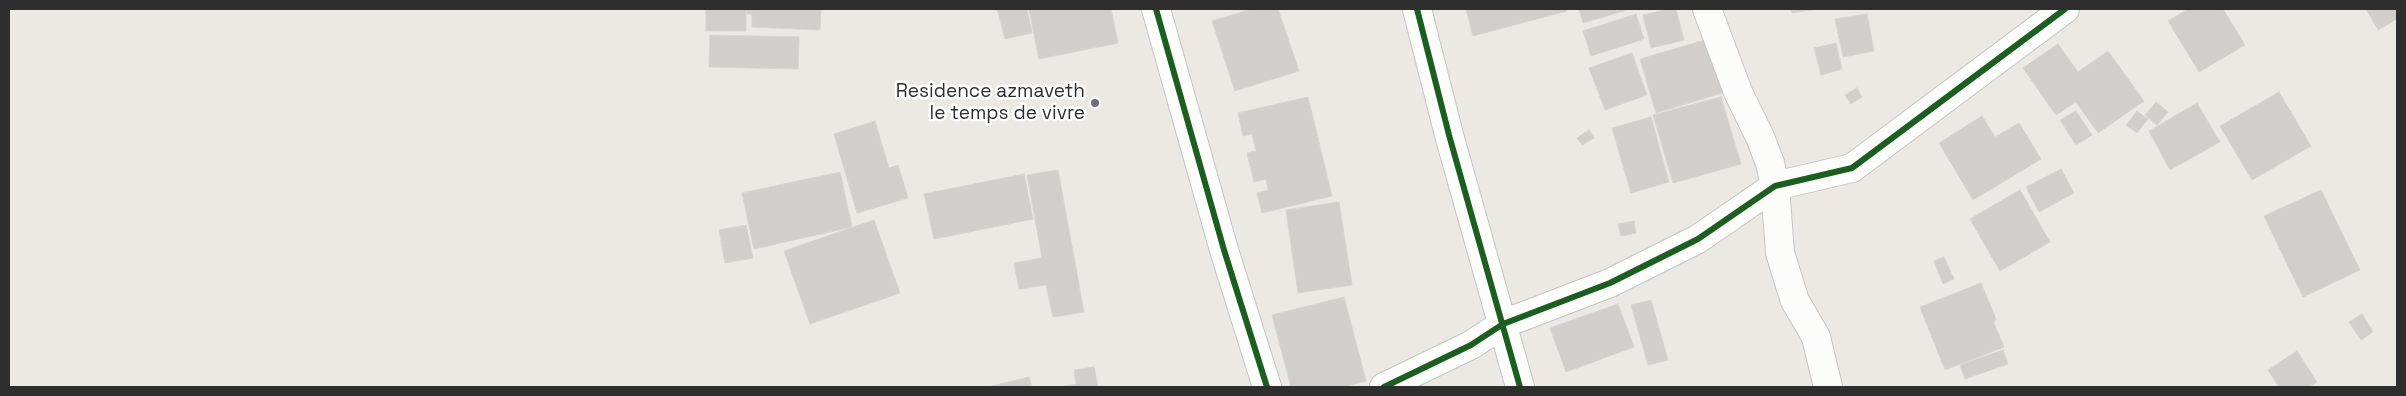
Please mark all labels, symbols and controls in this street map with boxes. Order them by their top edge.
place label: Residence azmaveth le temps de vivre [896,81,1085,125]
marker: Residence azmaveth le temps de vivre [1089,97,1101,109]

